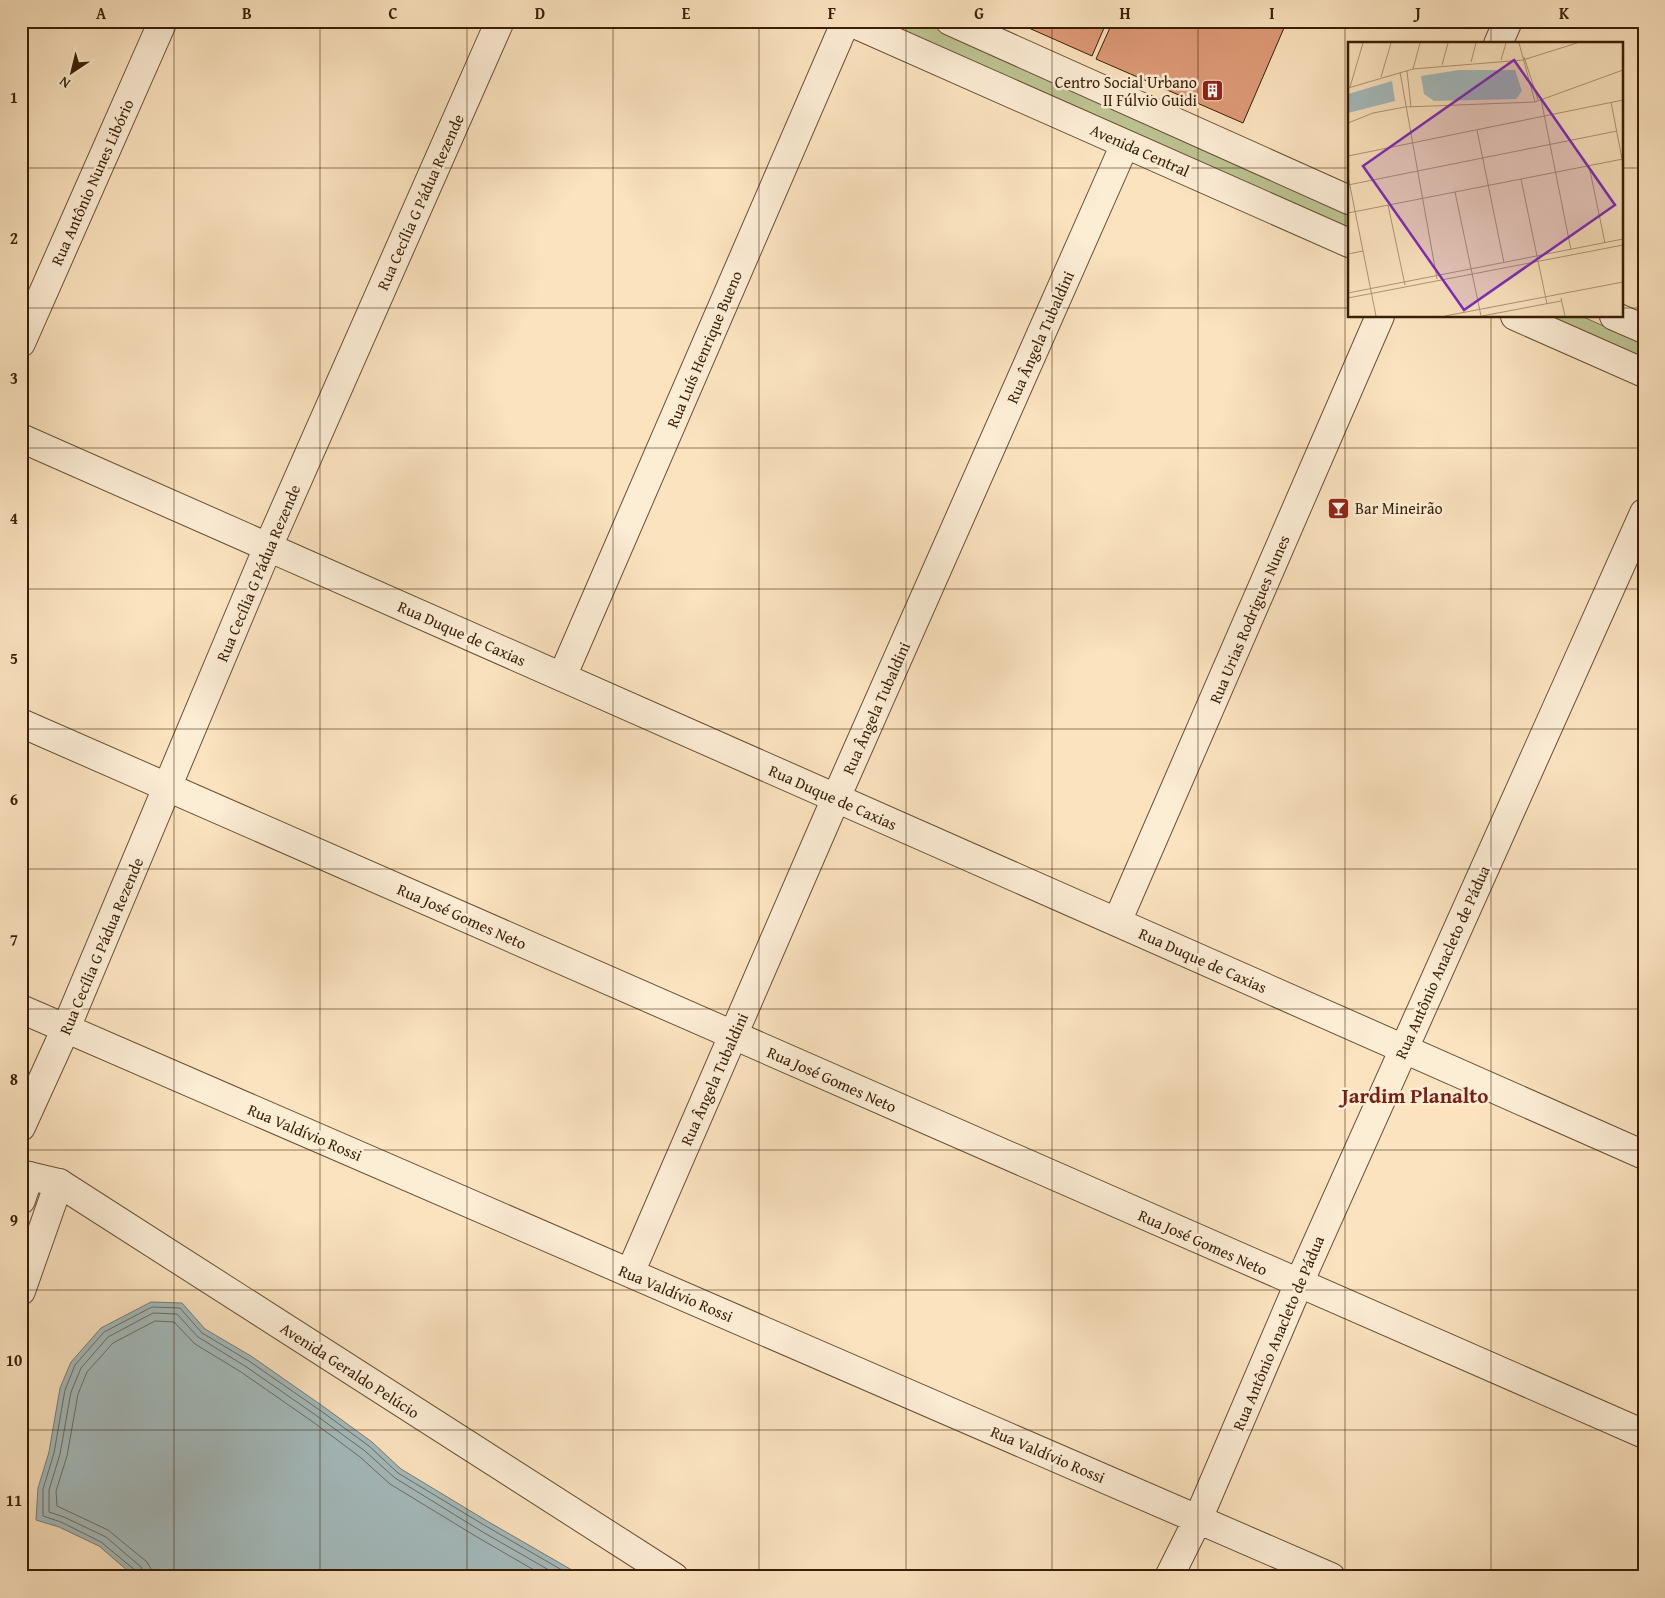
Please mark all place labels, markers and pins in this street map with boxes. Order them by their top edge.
place label: Centro Social Urbano II Fúlvio Guidi [1055,70,1198,112]
building icon: Centro Social Urbano II Fúlvio Guidi [1201,79,1225,103]
bar icon: Bar Mineirão [1327,496,1351,520]
place label: Bar Mineirão [1355,496,1443,520]

